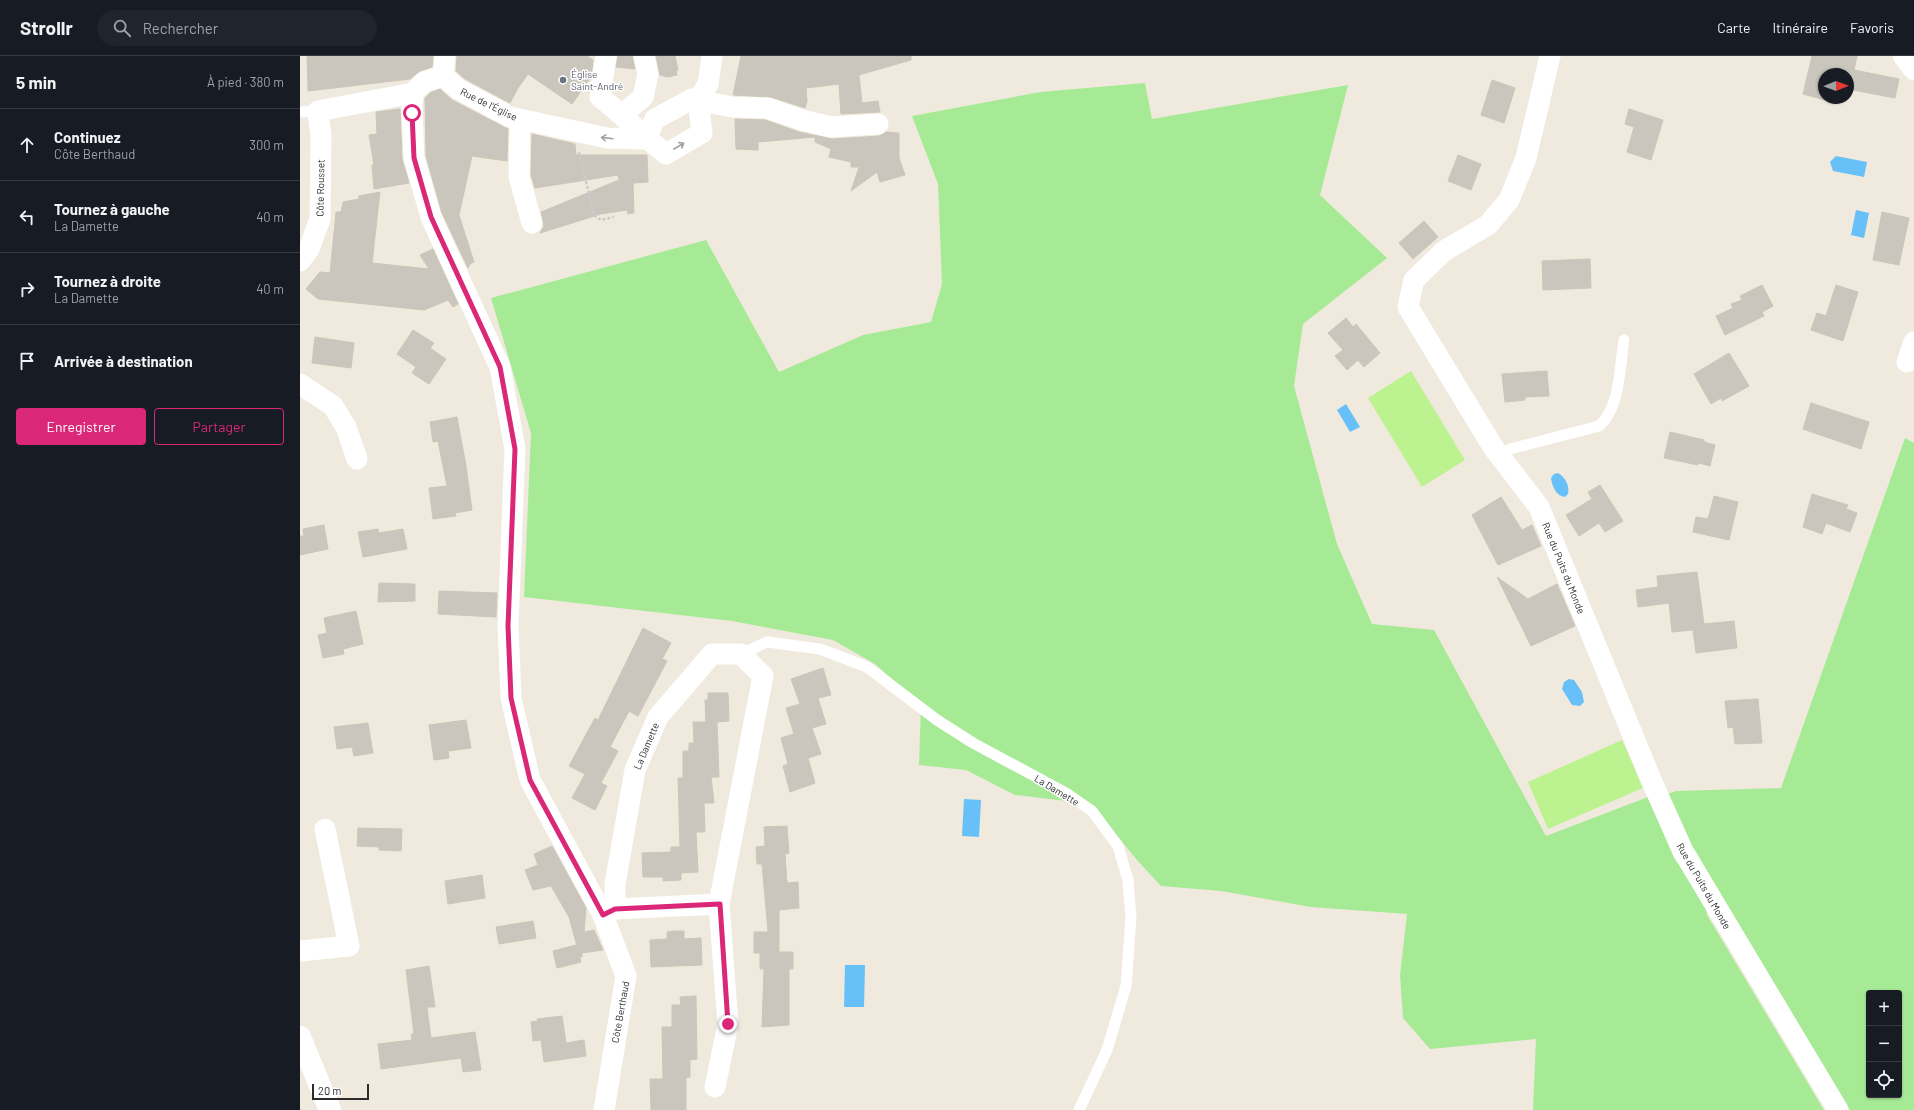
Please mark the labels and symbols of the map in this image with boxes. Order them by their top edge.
place label: Église Saint-André [571,68,623,92]
north arrow [1818,68,1854,104]
marker: Église Saint-André [558,75,568,85]
street label: Rue de l'Église [459,85,519,123]
route start [403,104,421,122]
one-way arrow [601,134,614,141]
one-way arrow [673,142,685,150]
street label: Côte Rousset [313,159,327,217]
street label: Rue du Puits du Monde [1540,521,1588,615]
street label: La Damette [631,721,661,771]
street label: La Damette [1033,772,1081,808]
street label: Rue du Puits du Monde [1674,841,1734,931]
street label: Côte Berthaud [609,980,631,1044]
route end [719,1015,737,1033]
scale bar [312,1082,369,1101]

